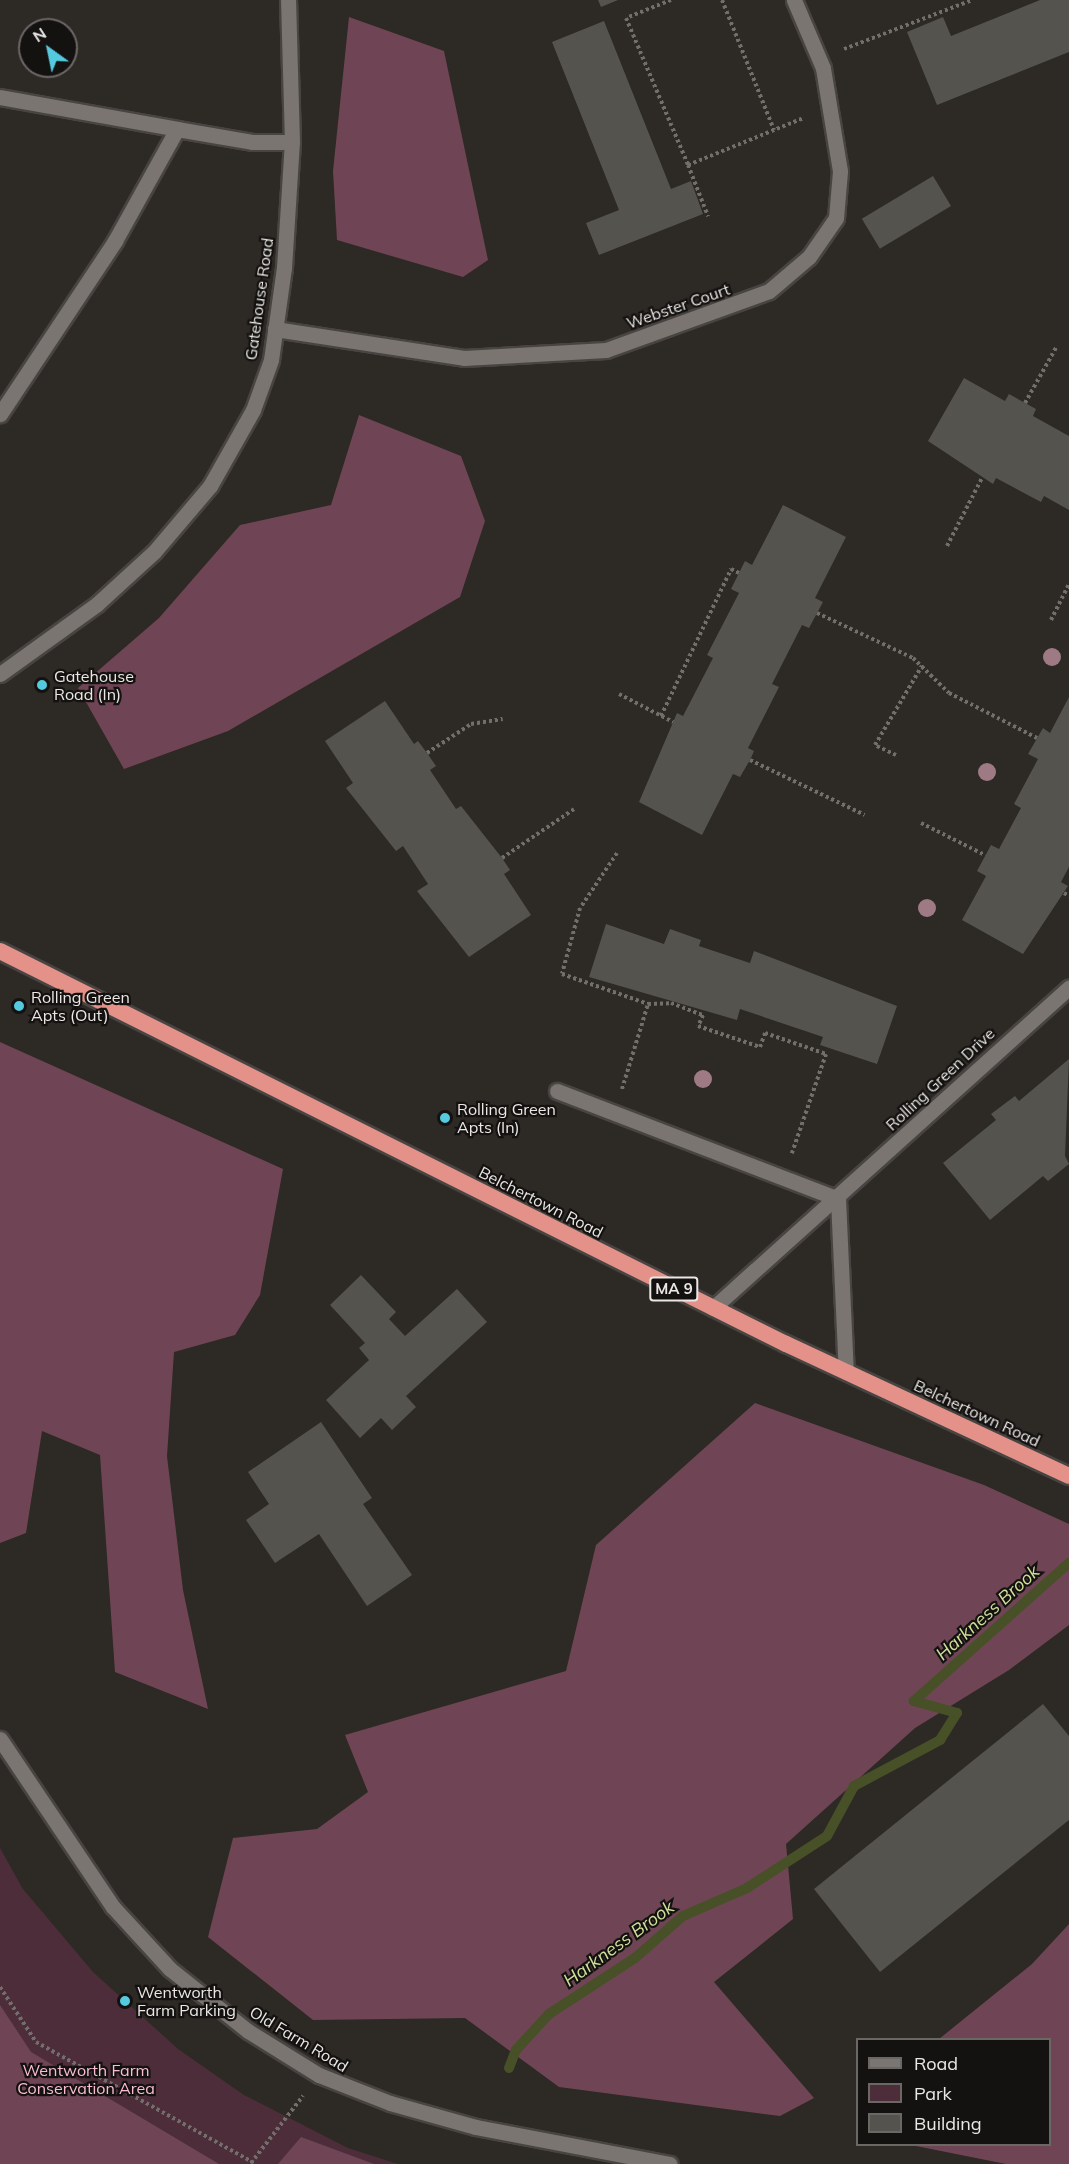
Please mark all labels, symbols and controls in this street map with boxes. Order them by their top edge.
north arrow [18,18,78,78]
text: N [29,23,50,46]
street label: Gatehouse Road [241,237,277,361]
street label: Webster Court [624,279,732,333]
place label: Gatehouse Road (In) [54,666,134,704]
marker: Gatehouse Road (In) [35,678,49,692]
place label: Rolling Green Apts (Out) [31,987,130,1025]
marker: Rolling Green Apts (Out) [12,999,26,1013]
street label: Rolling Green Drive [882,1024,998,1134]
place label: Rolling Green Apts (In) [457,1099,556,1137]
marker: Rolling Green Apts (In) [438,1111,452,1125]
street label: Belchertown Road [476,1162,606,1242]
road number: MA 9 [648,1277,700,1301]
street label: Belchertown Road [911,1375,1043,1451]
water label: Harkness Brook [932,1561,1044,1665]
water label: Harkness Brook [559,1897,679,1991]
place label: Wentworth Farm Parking [137,1982,236,2020]
marker: Wentworth Farm Parking [118,1994,132,2008]
street label: Old Farm Road [246,2002,352,2076]
legend [856,2038,1051,2146]
text: Road [914,2052,958,2075]
park label: Wentworth Farm Conservation Area [17,2060,155,2098]
text: Park [914,2082,952,2105]
text: Building [914,2112,982,2135]

